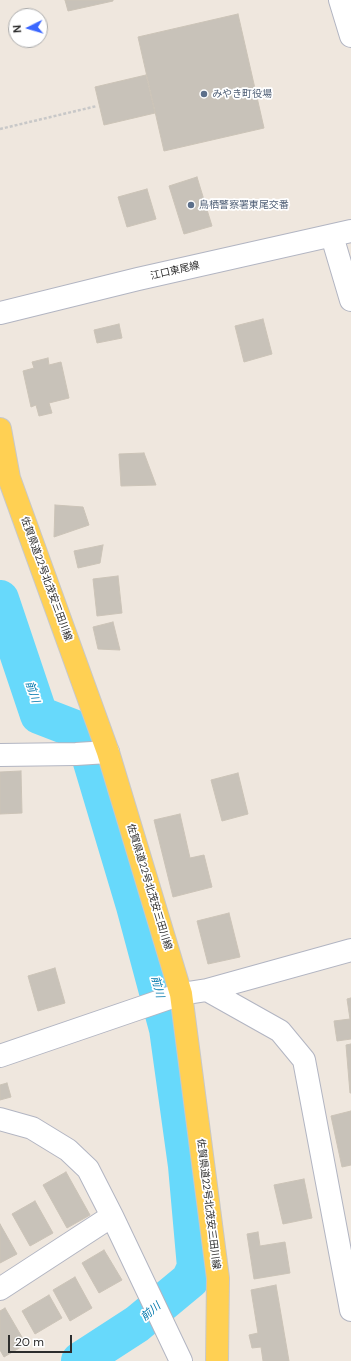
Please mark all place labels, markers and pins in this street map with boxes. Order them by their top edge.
place label: みやき町役場 [212,88,272,100]
marker: みやき町役場 [199,89,209,99]
place label: 鳥栖警察署東尾交番 [199,199,289,211]
marker: 鳥栖警察署東尾交番 [186,200,196,210]

